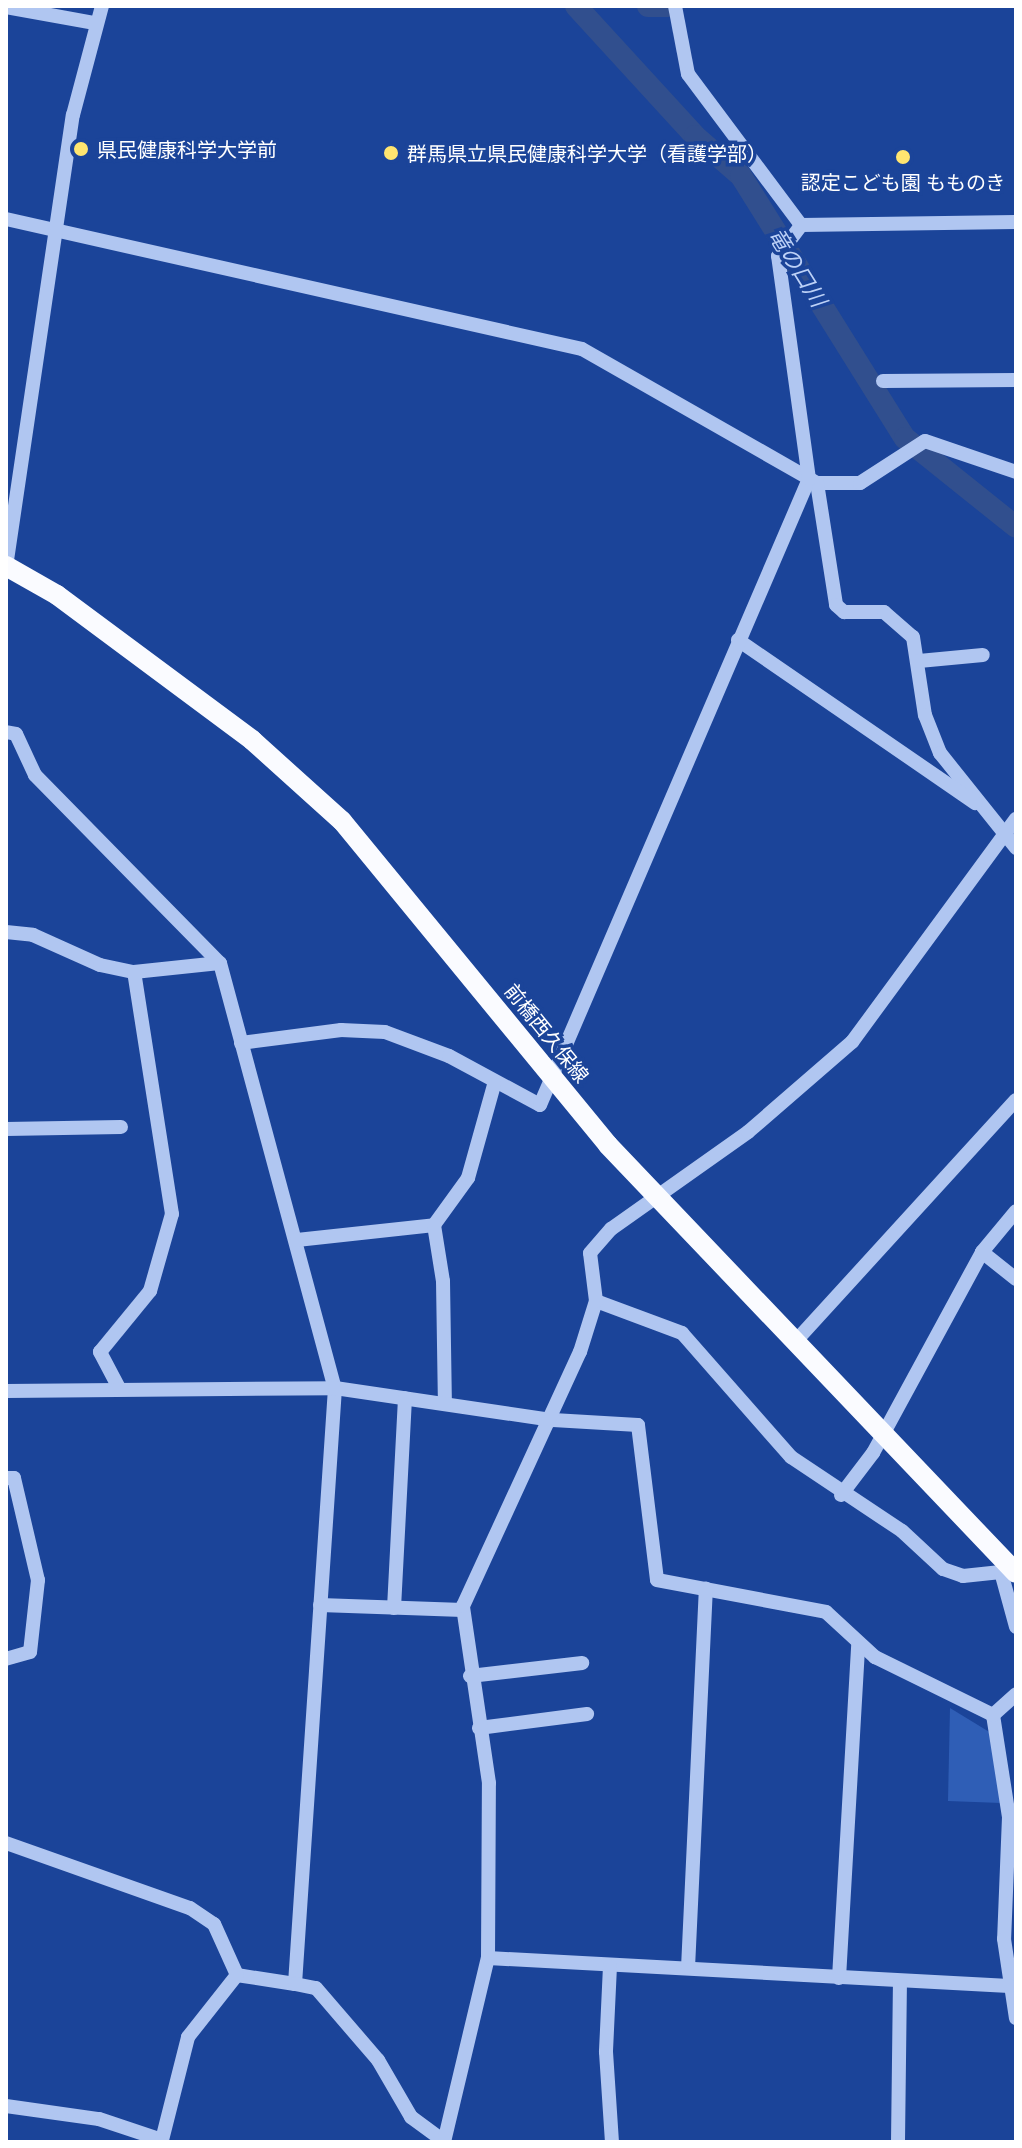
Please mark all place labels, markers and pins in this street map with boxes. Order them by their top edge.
place label: 県民健康科学大学前 [97,137,277,161]
marker: 県民健康科学大学前 [72,140,90,158]
place label: 群馬県立県民健康科学大学（看護学部） [407,141,767,165]
marker: 群馬県立県民健康科学大学（看護学部） [382,144,400,162]
marker: 認定こども園 もものき [894,148,912,166]
place label: 認定こども園 もものき [800,170,1006,194]

